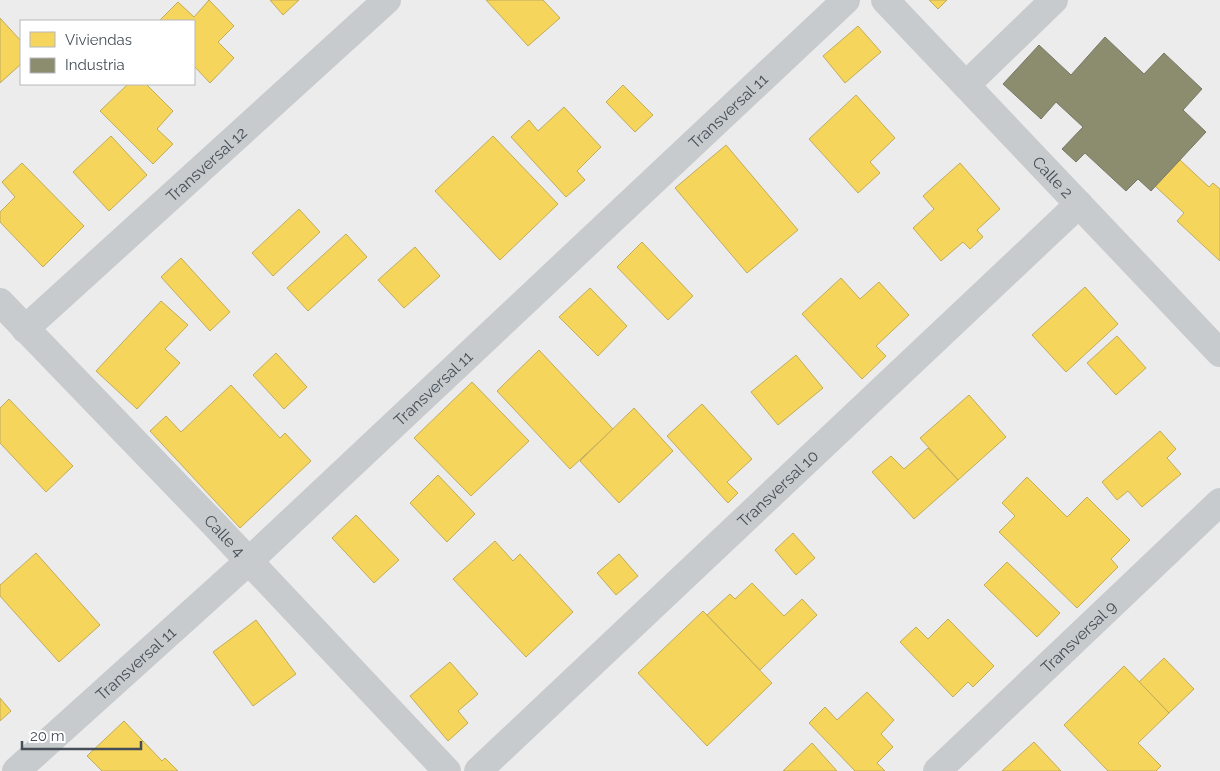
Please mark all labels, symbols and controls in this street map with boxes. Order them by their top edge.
legend [20,20,195,85]
text: Viviendas [65,31,132,49]
text: Industria [65,56,125,74]
street label: Transversal 11 [685,69,771,152]
street label: Transversal 12 [162,123,251,206]
street label: Calle 2 [1029,152,1077,202]
street label: Transversal 11 [390,347,476,430]
street label: Transversal 10 [733,446,822,531]
street label: Calle 4 [200,510,249,561]
street label: Transversal 9 [1037,596,1120,677]
street label: Transversal 11 [92,622,180,704]
scale bar [22,718,141,750]
text: 20 m [30,727,65,745]

